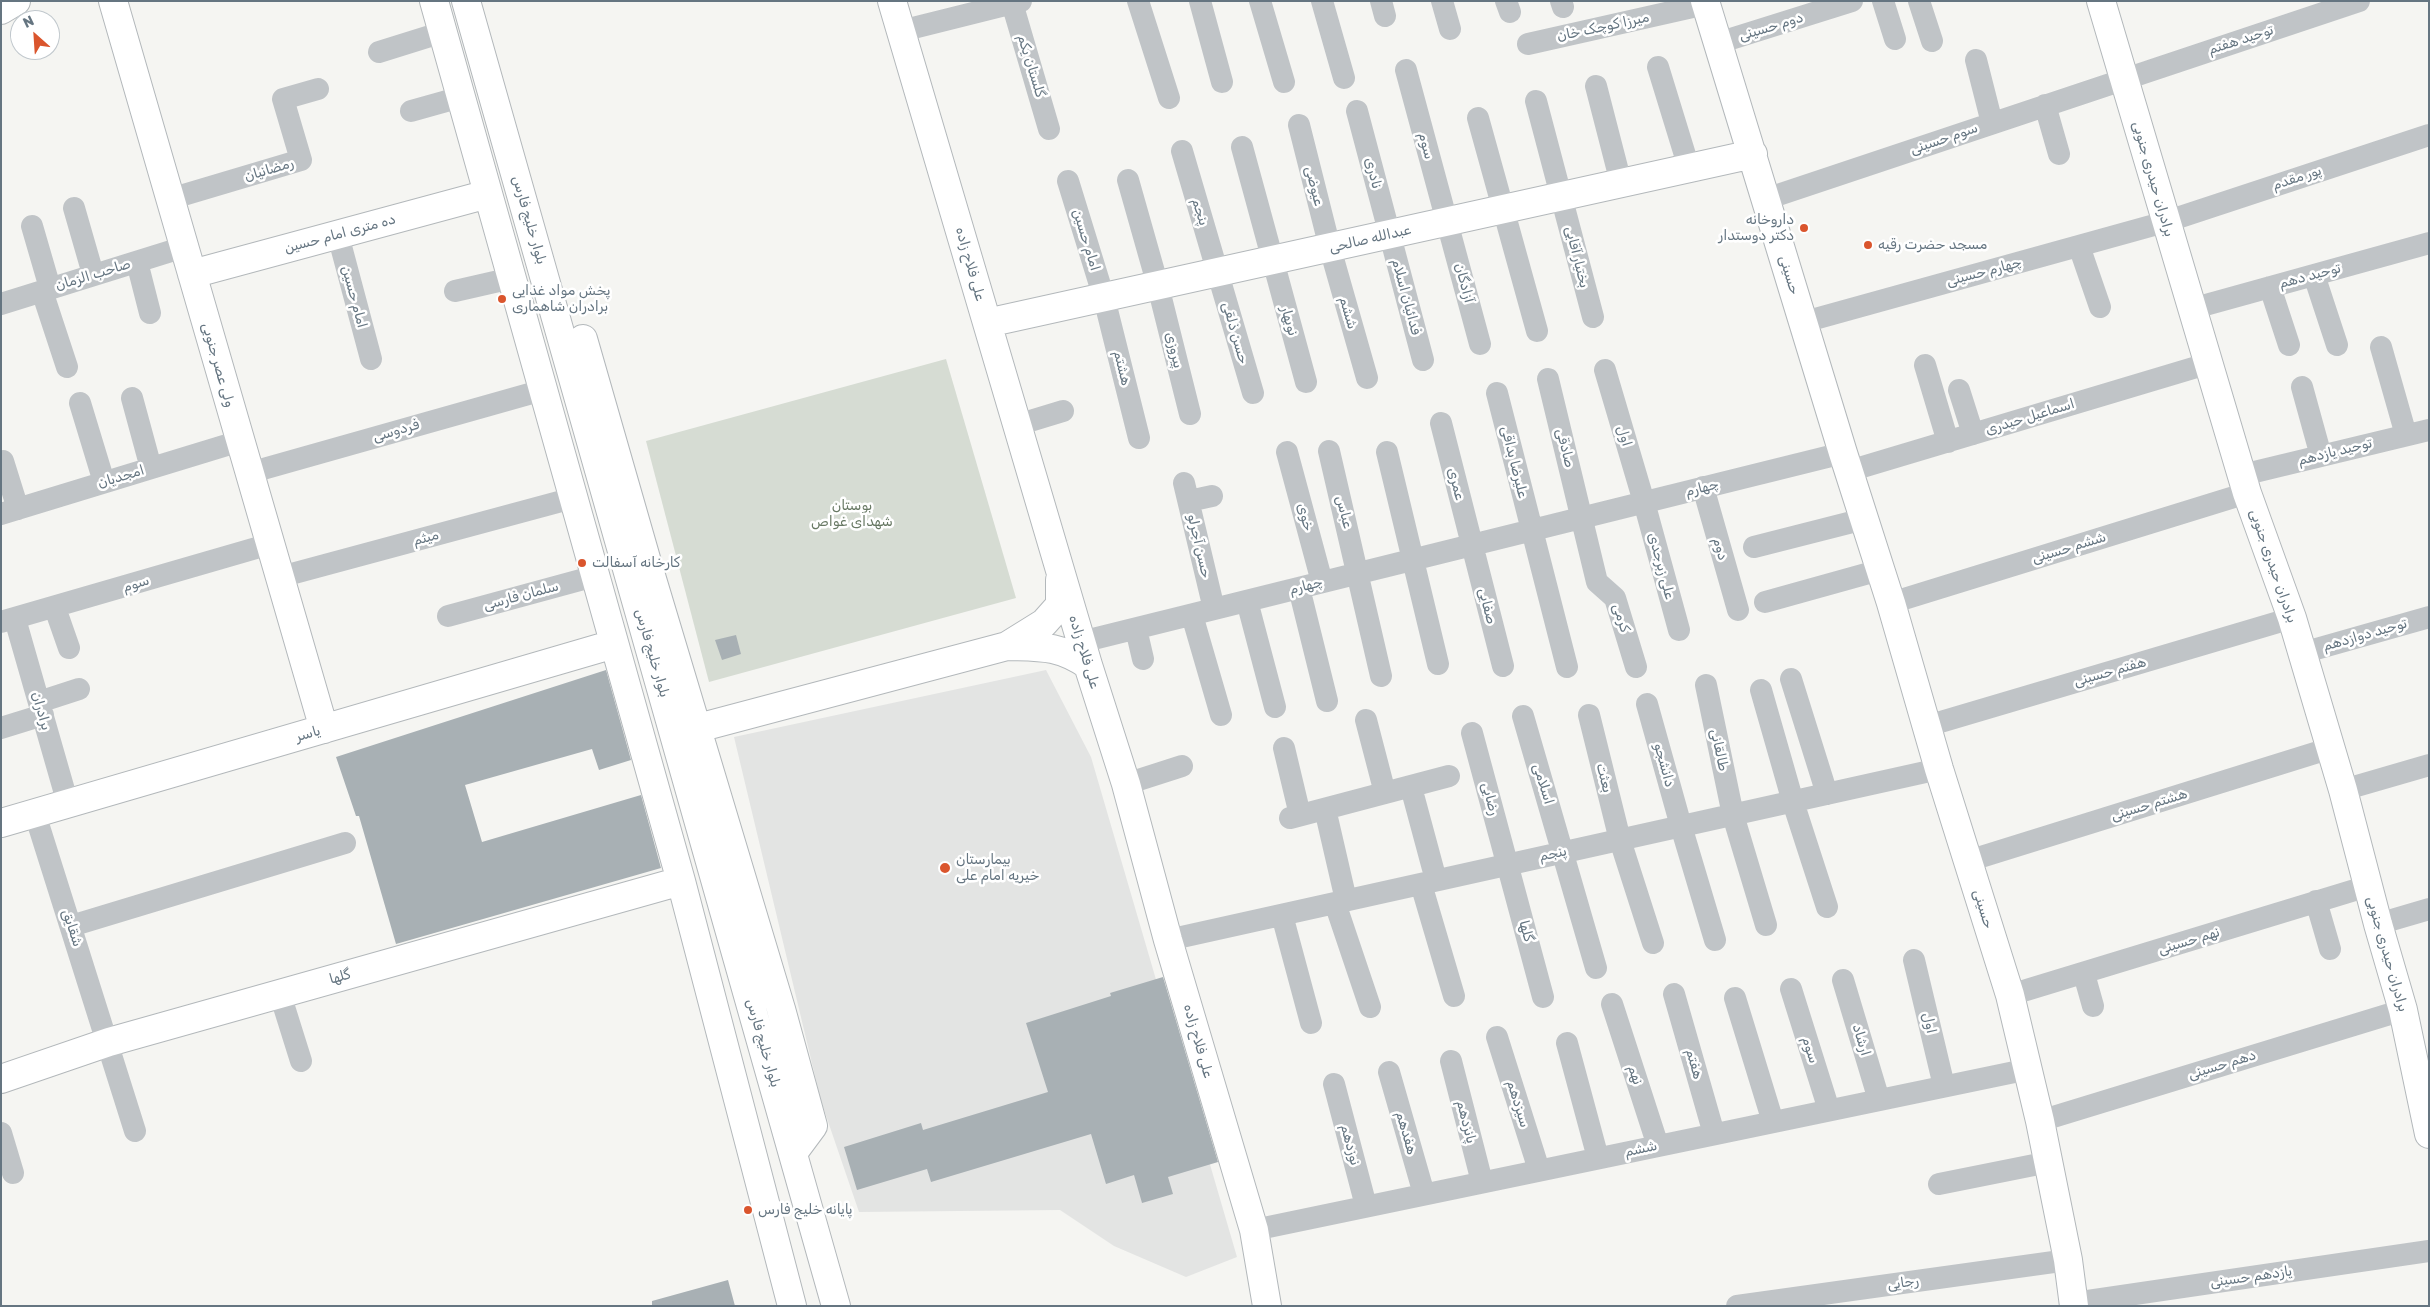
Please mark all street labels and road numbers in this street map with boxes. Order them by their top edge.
street label: میرزا کوچک خان [1555,9,1651,45]
street label: دوم حسینی [1737,9,1805,45]
street label: توحید هفتم [2206,22,2276,58]
street label: گلستان یکم [1014,33,1048,99]
street label: برادران حیدری جنوبی [2128,119,2178,239]
street label: سوم حسینی [1908,120,1980,158]
street label: سوم [1414,131,1438,161]
street label: رمضانیان [242,155,296,185]
street label: نادری [1361,156,1385,190]
street label: پور مقدم [2270,162,2324,194]
street label: عیوضی [1301,164,1327,208]
street label: بلوار خلیج فارس [508,174,550,266]
street label: پنجم [1188,196,1212,228]
street label: امام حسین [1069,207,1103,273]
street label: ده متری امام حسین [283,211,397,257]
street label: عبدالله صالحی [1327,221,1413,257]
street label: بختیار آقایی [1561,224,1593,290]
street label: علی فلاح زاده [951,225,989,303]
street label: حسینی [1775,253,1803,297]
street label: چهارم حسینی [1945,254,2023,290]
street label: صاحب الزمان [53,256,133,294]
street label: فدائیان اسلام [1388,257,1424,337]
street label: توحید دهم [2277,260,2343,292]
street label: آزادگان [1451,261,1477,305]
street label: امام حسین [338,264,370,330]
street label: ششم [1335,295,1361,331]
street label: حسن ذلقی [1218,300,1252,366]
street label: نوبهار [1277,304,1301,338]
street label: ولی عصر جنوبی [198,321,238,409]
street label: پیروزی [1161,330,1187,370]
street label: هشتم [1110,349,1134,387]
street label: اسماعیل حیدری [1983,395,2077,439]
street label: فردوسی [371,416,421,446]
street label: علیرضا بداقی [1497,424,1531,500]
street label: اول [1613,424,1635,448]
street label: صادقی [1552,427,1578,469]
street label: توحید یازدهم [2296,435,2374,469]
street label: امجدیان [96,462,146,492]
street label: عمری [1444,466,1468,502]
street label: چهارم [1684,476,1720,500]
street label: عباس [1332,494,1356,530]
street label: خوی [1293,501,1317,533]
street label: برادران حیدری جنوبی [2246,507,2300,625]
street label: حسن آجرلو [1183,512,1215,580]
street label: میثم [411,527,441,549]
street label: ششم حسینی [2030,529,2108,567]
street label: علی زبرجدی [1644,531,1678,601]
street label: دوم [1709,536,1731,562]
street label: سوم [121,572,151,596]
street label: چهارم [1288,574,1324,598]
street label: سلمان فارسی [481,578,561,614]
street label: صفایی [1474,586,1500,626]
street label: کرمی [1609,602,1633,634]
street label: بلوار خلیج فارس [631,607,673,699]
street label: علی فلاح زاده [1065,613,1103,691]
street label: توحید دوازدهم [2321,615,2409,655]
street label: هفتم حسینی [2072,654,2148,690]
street label: برادران [27,690,55,732]
street label: یاسر [294,722,322,746]
street label: طالقانی [1706,727,1732,773]
street label: دانشجو [1650,741,1678,789]
street label: بعثت [1592,761,1616,795]
street label: اسلامی [1529,762,1557,806]
street label: رضایی [1478,781,1502,817]
street label: هشتم حسینی [2109,785,2189,825]
street label: پنجم [1538,843,1568,865]
street label: حسینی [1969,887,1997,931]
street label: برادران حیدری جنوبی [2362,894,2412,1014]
street label: شقایق [58,907,86,949]
street label: گلها [1515,918,1537,944]
street label: نهم حسینی [2156,924,2222,958]
street label: گلها [327,966,353,988]
street label: بلوار خلیج فارس [742,997,784,1089]
street label: علی فلاح زاده [1179,1002,1217,1080]
street label: اول [1918,1011,1940,1035]
street label: ارشاد [1848,1022,1874,1058]
street label: سوم [1798,1035,1822,1065]
street label: هفتم [1682,1047,1706,1081]
street label: دهم حسینی [2186,1047,2258,1083]
street label: نهم [1624,1063,1646,1087]
street label: سیزدهم [1503,1078,1533,1130]
street label: پانزدهم [1453,1099,1479,1145]
street label: هفدهم [1392,1109,1420,1157]
street label: نوزدهم [1336,1123,1364,1167]
street label: ششم [1623,1137,1659,1161]
street label: یازدهم حسینی [2209,1263,2293,1291]
street label: رجایی [1886,1272,1920,1294]

